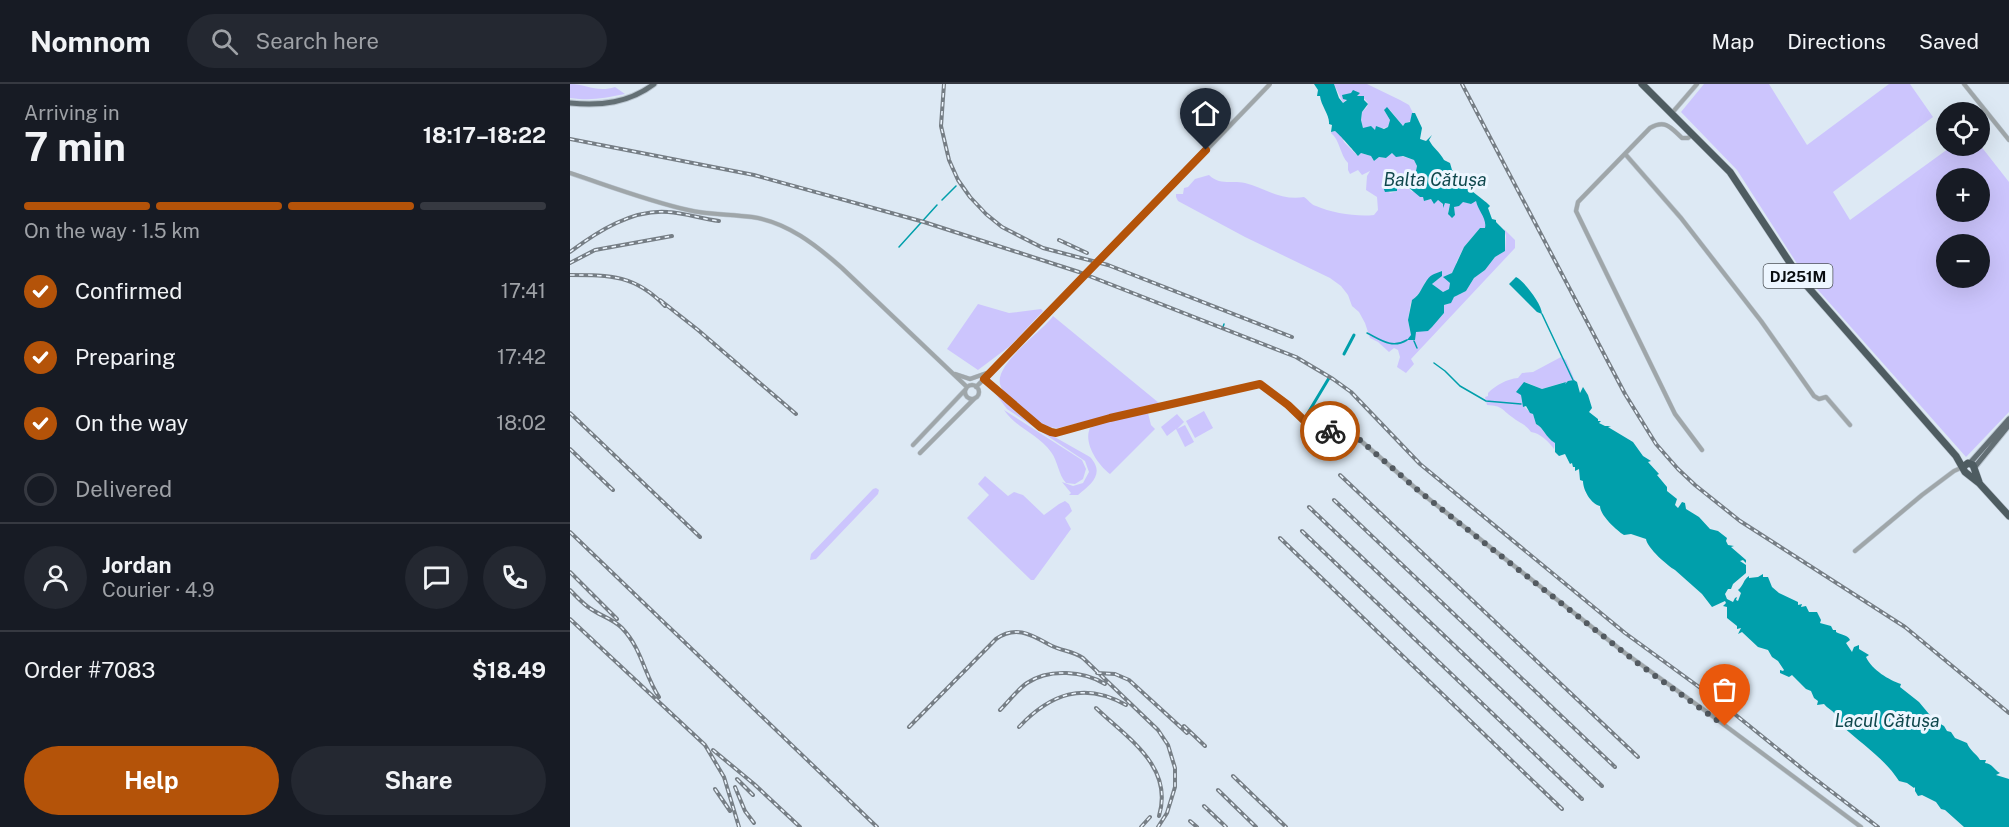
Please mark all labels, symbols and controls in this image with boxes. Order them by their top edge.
search box [187,14,607,68]
text: Nomnom [30,25,151,58]
icon: search [208,25,241,58]
text: Search here [256,28,379,54]
text: Map [1712,29,1754,54]
text: Directions [1787,29,1886,54]
text: Saved [1919,29,1979,54]
pin [1180,88,1231,150]
icon: home [1189,97,1222,130]
text: Arriving in [24,101,119,125]
map controls [1936,102,1990,288]
button: locate [1936,102,1990,156]
text: 18:17–18:22 [423,122,546,148]
text: 7 min [24,124,126,170]
button: + [1936,168,1990,222]
water label: Balta Cătușa [1383,169,1487,190]
text: On the way · 1.5 km [24,219,200,243]
button: − [1936,234,1990,288]
road number: DJ251M [1764,264,1832,288]
icon: check [24,275,57,308]
text: Confirmed [75,278,182,304]
text: 17:41 [501,279,546,303]
icon: check [24,341,57,374]
text: Preparing [75,344,176,370]
text: 17:42 [497,345,546,369]
courier [1300,401,1360,461]
icon: check [24,407,57,440]
text: On the way [75,410,188,436]
text: 18:02 [496,411,546,435]
icon: bike [1314,415,1347,448]
text: Delivered [75,476,172,502]
button: person [24,546,87,609]
button: chat [405,546,468,609]
button: phone [483,546,546,609]
text: Jordan [102,552,171,578]
text: Courier · 4.9 [102,578,214,602]
text: Order #7083 [24,657,155,683]
text: $18.49 [472,657,546,683]
pin [1699,664,1750,726]
icon: bag [1708,673,1741,706]
water label: Lacul Cătușa [1834,710,1940,731]
button: Help [24,746,279,815]
button: Share [291,746,546,815]

